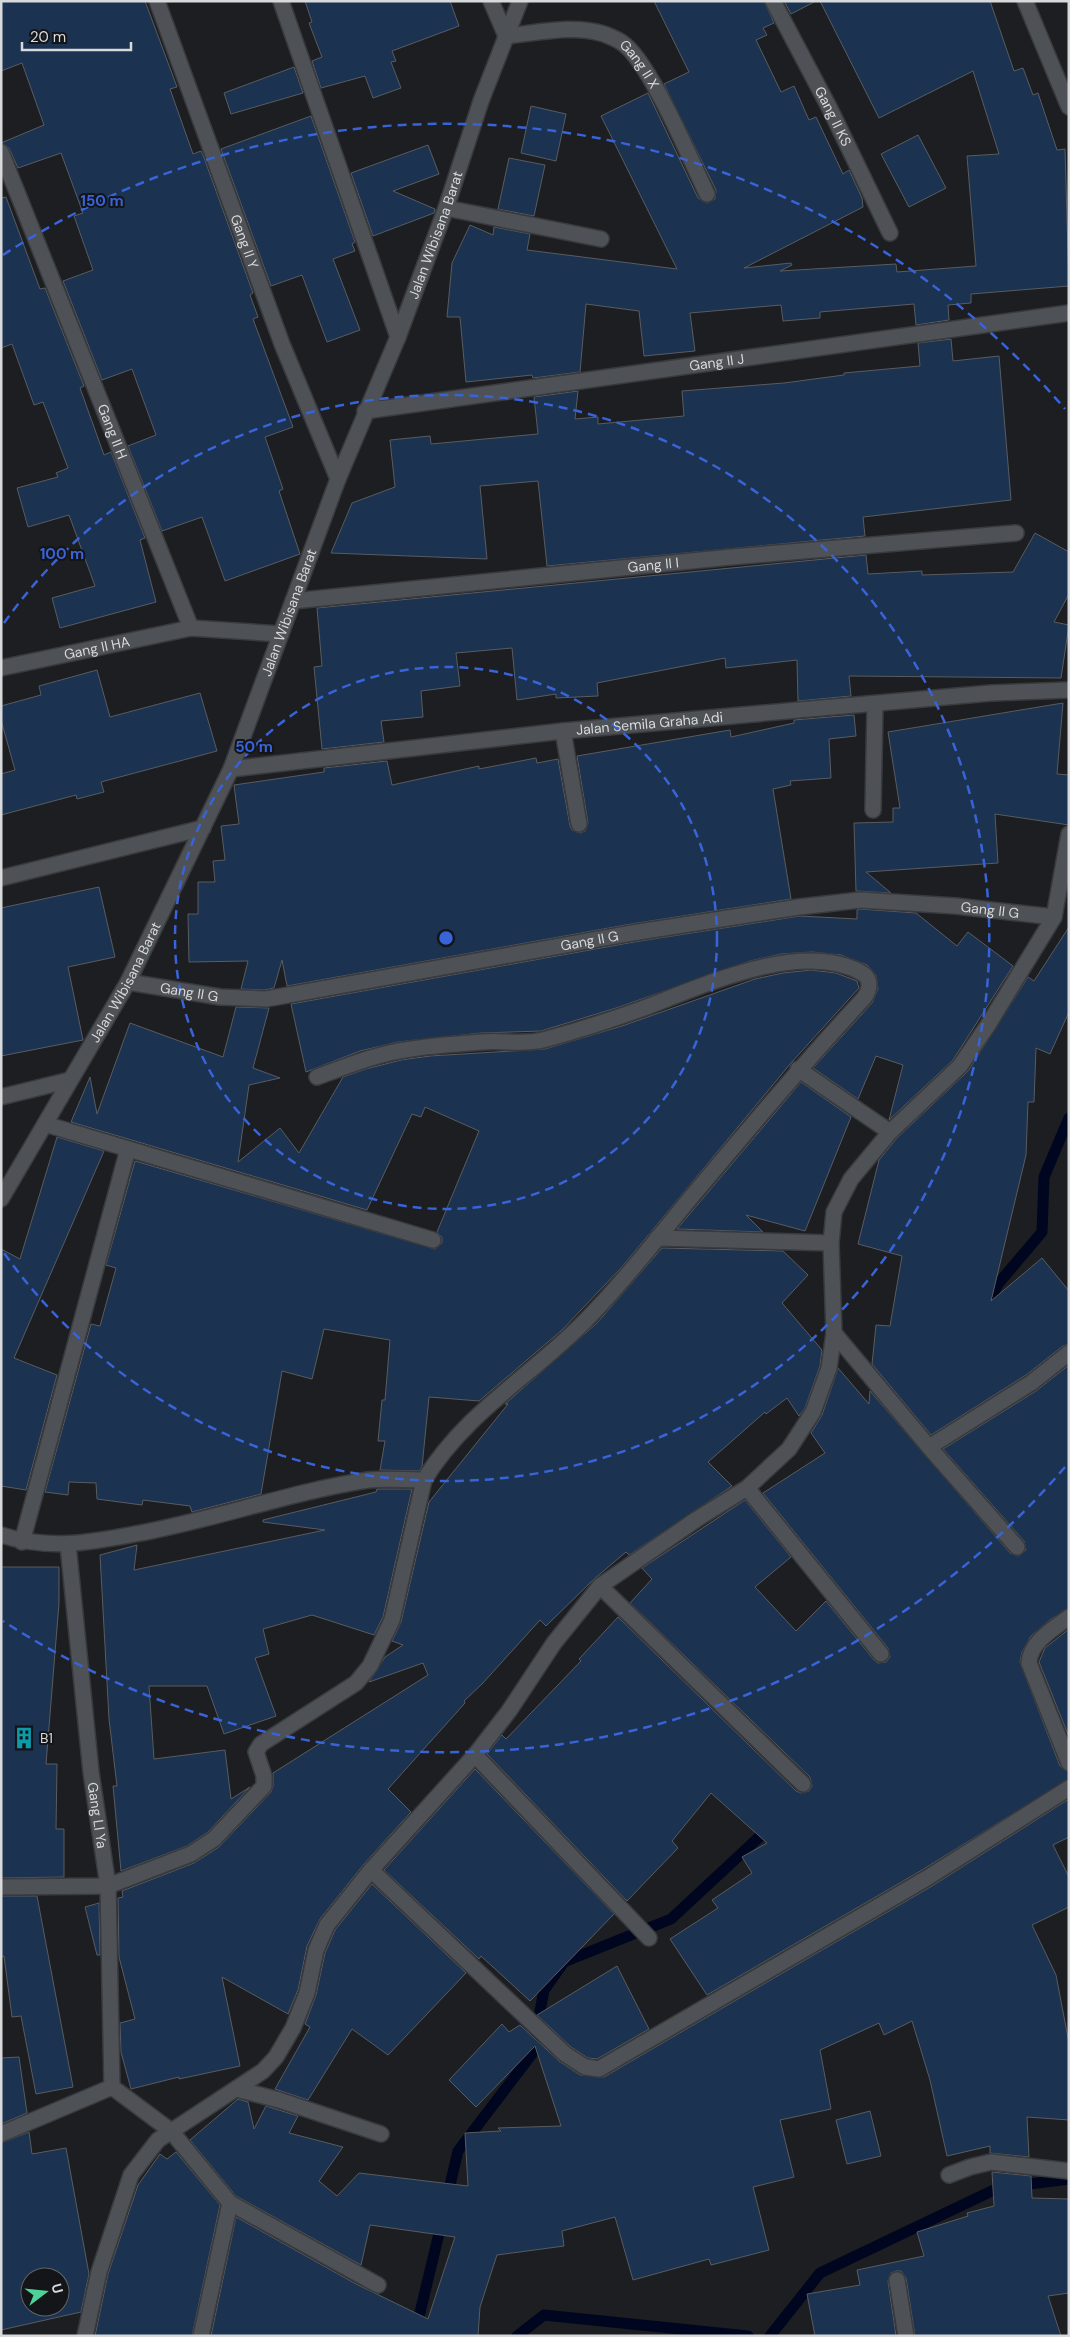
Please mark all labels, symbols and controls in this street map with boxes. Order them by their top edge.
scale bar [22,20,131,52]
text: 20 m [30,27,66,47]
street label: Gang II X [616,36,663,92]
street label: Gang II KS [811,83,856,149]
street label: Jalan Wibisana Barat [404,169,466,301]
text: 150 m [81,191,124,211]
street label: Gang II Y [227,212,263,271]
street label: Gang II J [688,349,745,375]
street label: Gang II H [94,401,132,462]
text: 100 m [40,544,84,564]
street label: Jalan Wibisana Barat [257,546,321,679]
street label: Gang II I [627,553,680,576]
street label: Gang II HA [62,632,132,664]
street label: Jalan Semila Graha Adi [575,708,724,739]
text: 50 m [235,737,273,757]
street label: Gang II G [960,898,1020,922]
street label: Jalan Wibisana Barat [86,919,165,1046]
street label: Gang II G [559,927,620,955]
centre of rings [437,929,455,947]
street label: Gang II G [159,978,220,1006]
building icon: B1 [11,1725,37,1751]
place label: B1 [40,1729,53,1747]
street label: Gang Ll Ya [84,1781,111,1850]
north arrow [20,2267,70,2317]
text: U [48,2281,67,2296]

